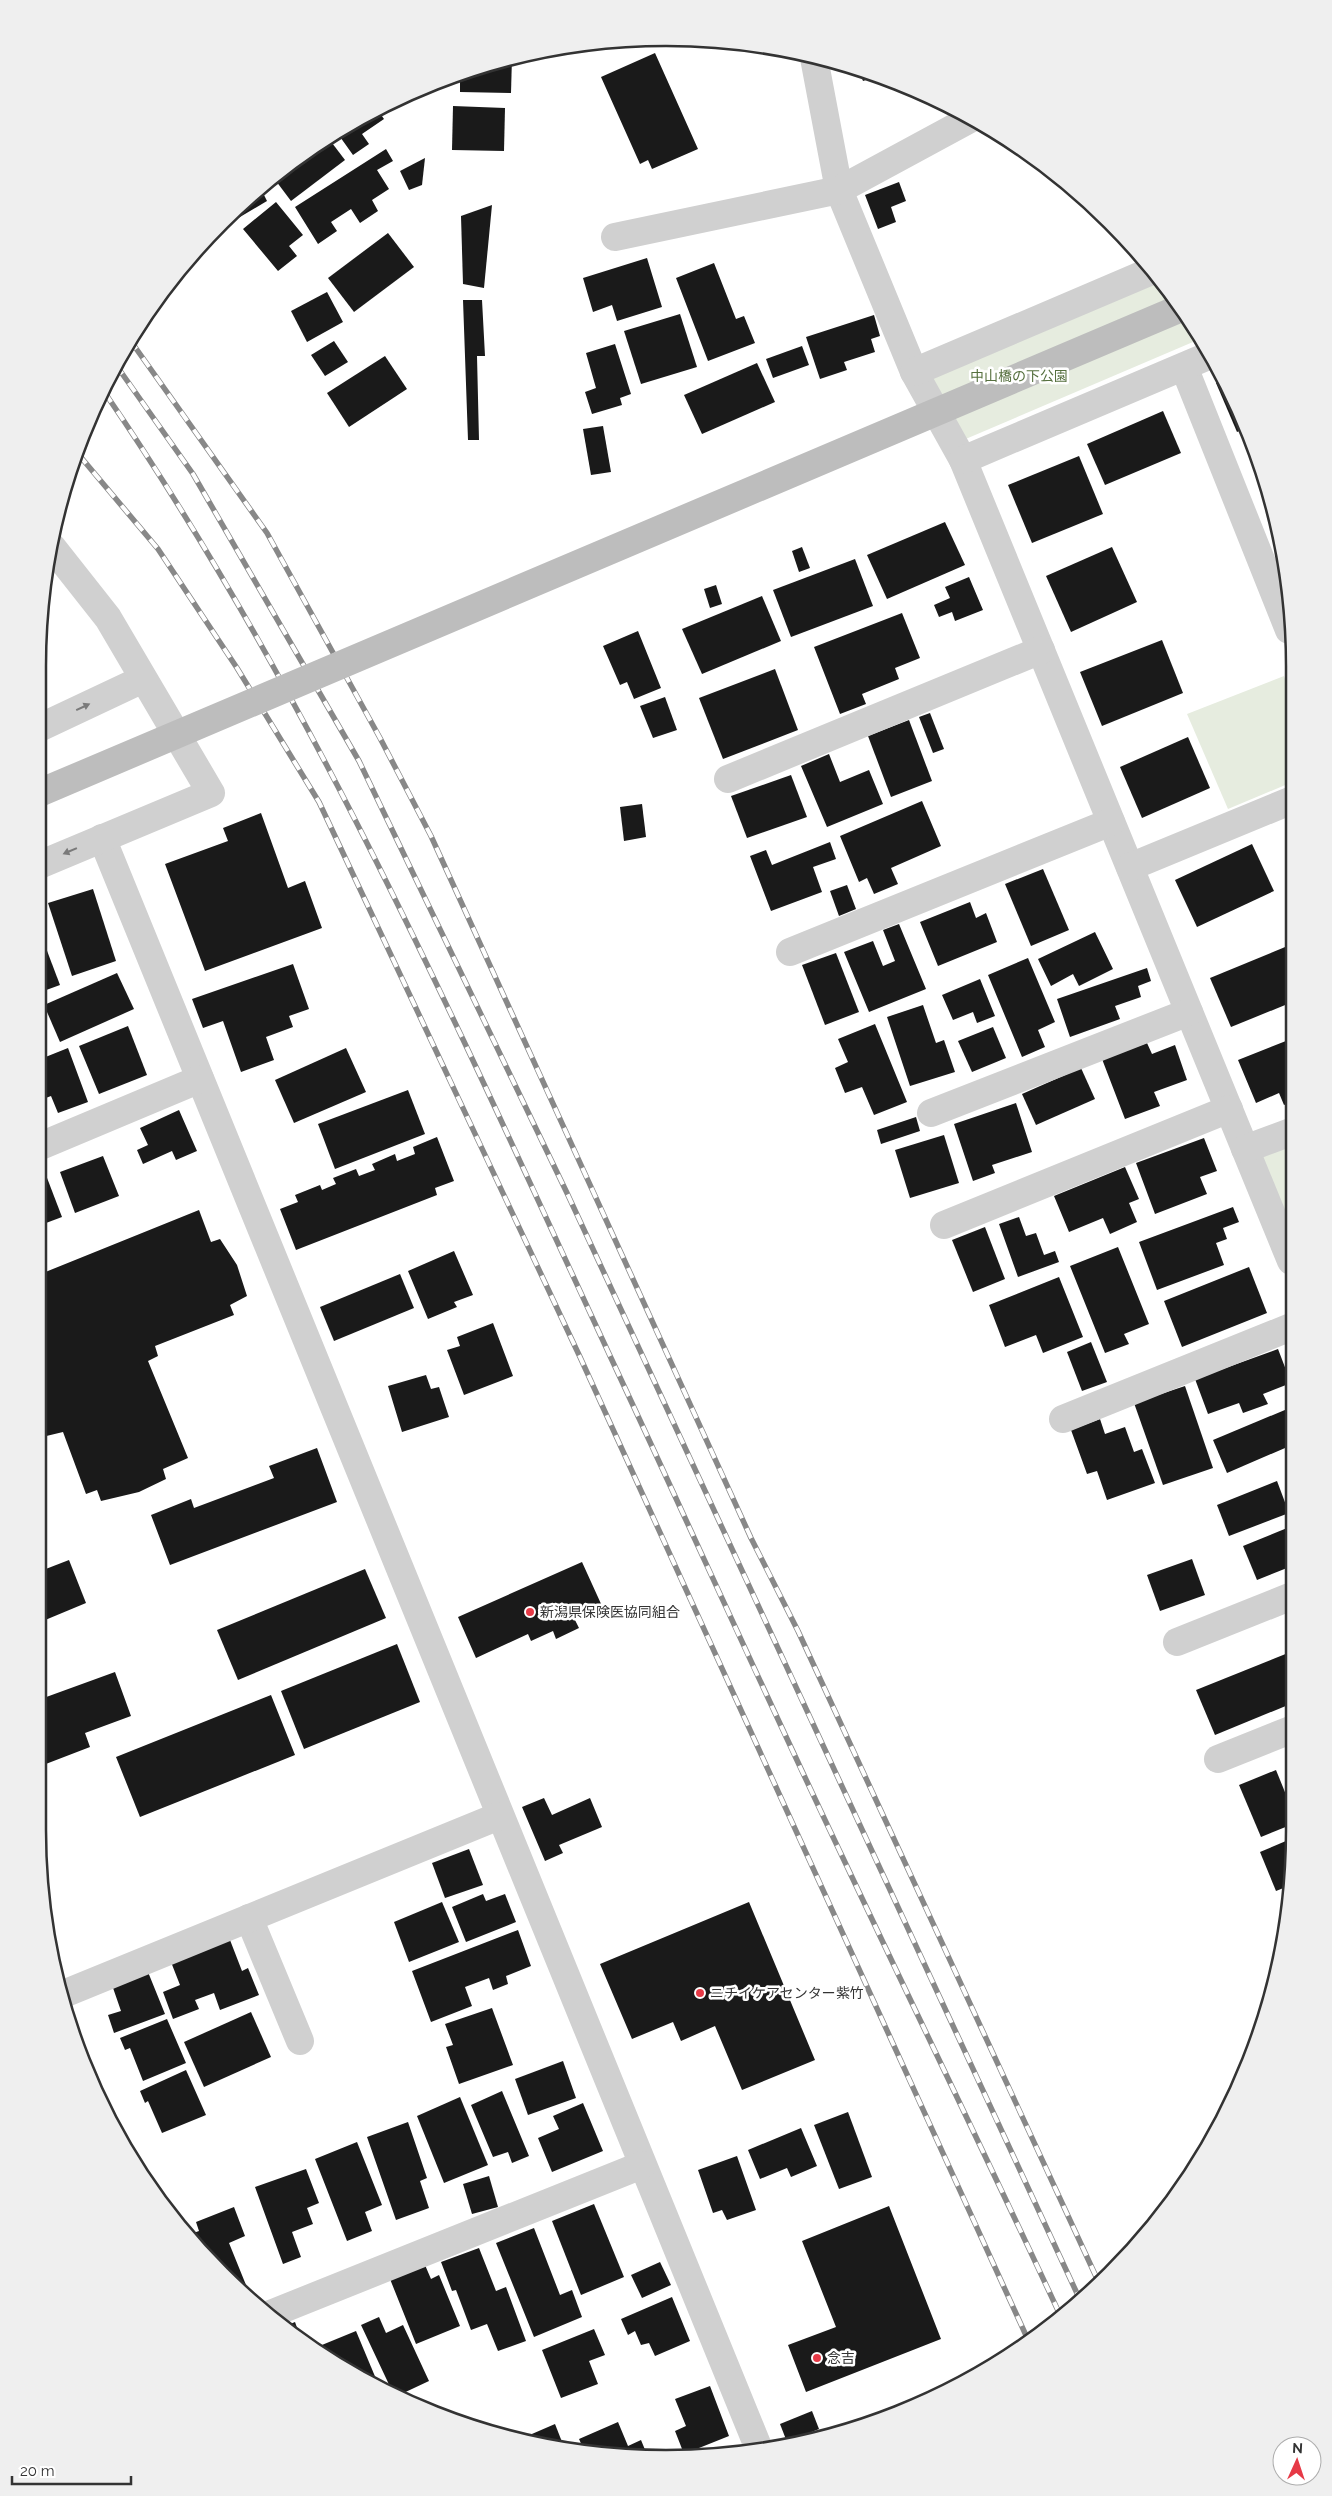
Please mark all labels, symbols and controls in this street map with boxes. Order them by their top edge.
park label: 中山橋の下公園 [970,368,1068,384]
one-way arrow [76,703,90,711]
one-way arrow [63,848,77,856]
place label: 新潟県保険医協同組合 [540,1604,680,1620]
marker: 新潟県保険医協同組合 [524,1606,536,1618]
place label: ニチイケアセンター紫竹 [710,1985,864,2001]
marker: ニチイケアセンター紫竹 [694,1987,706,1999]
place label: 念吉 [827,2350,855,2366]
marker: 念吉 [811,2352,823,2364]
north arrow [1272,2436,1322,2486]
text: N [1292,2440,1303,2456]
scale bar [12,2454,131,2486]
text: 20 m [20,2462,55,2480]

